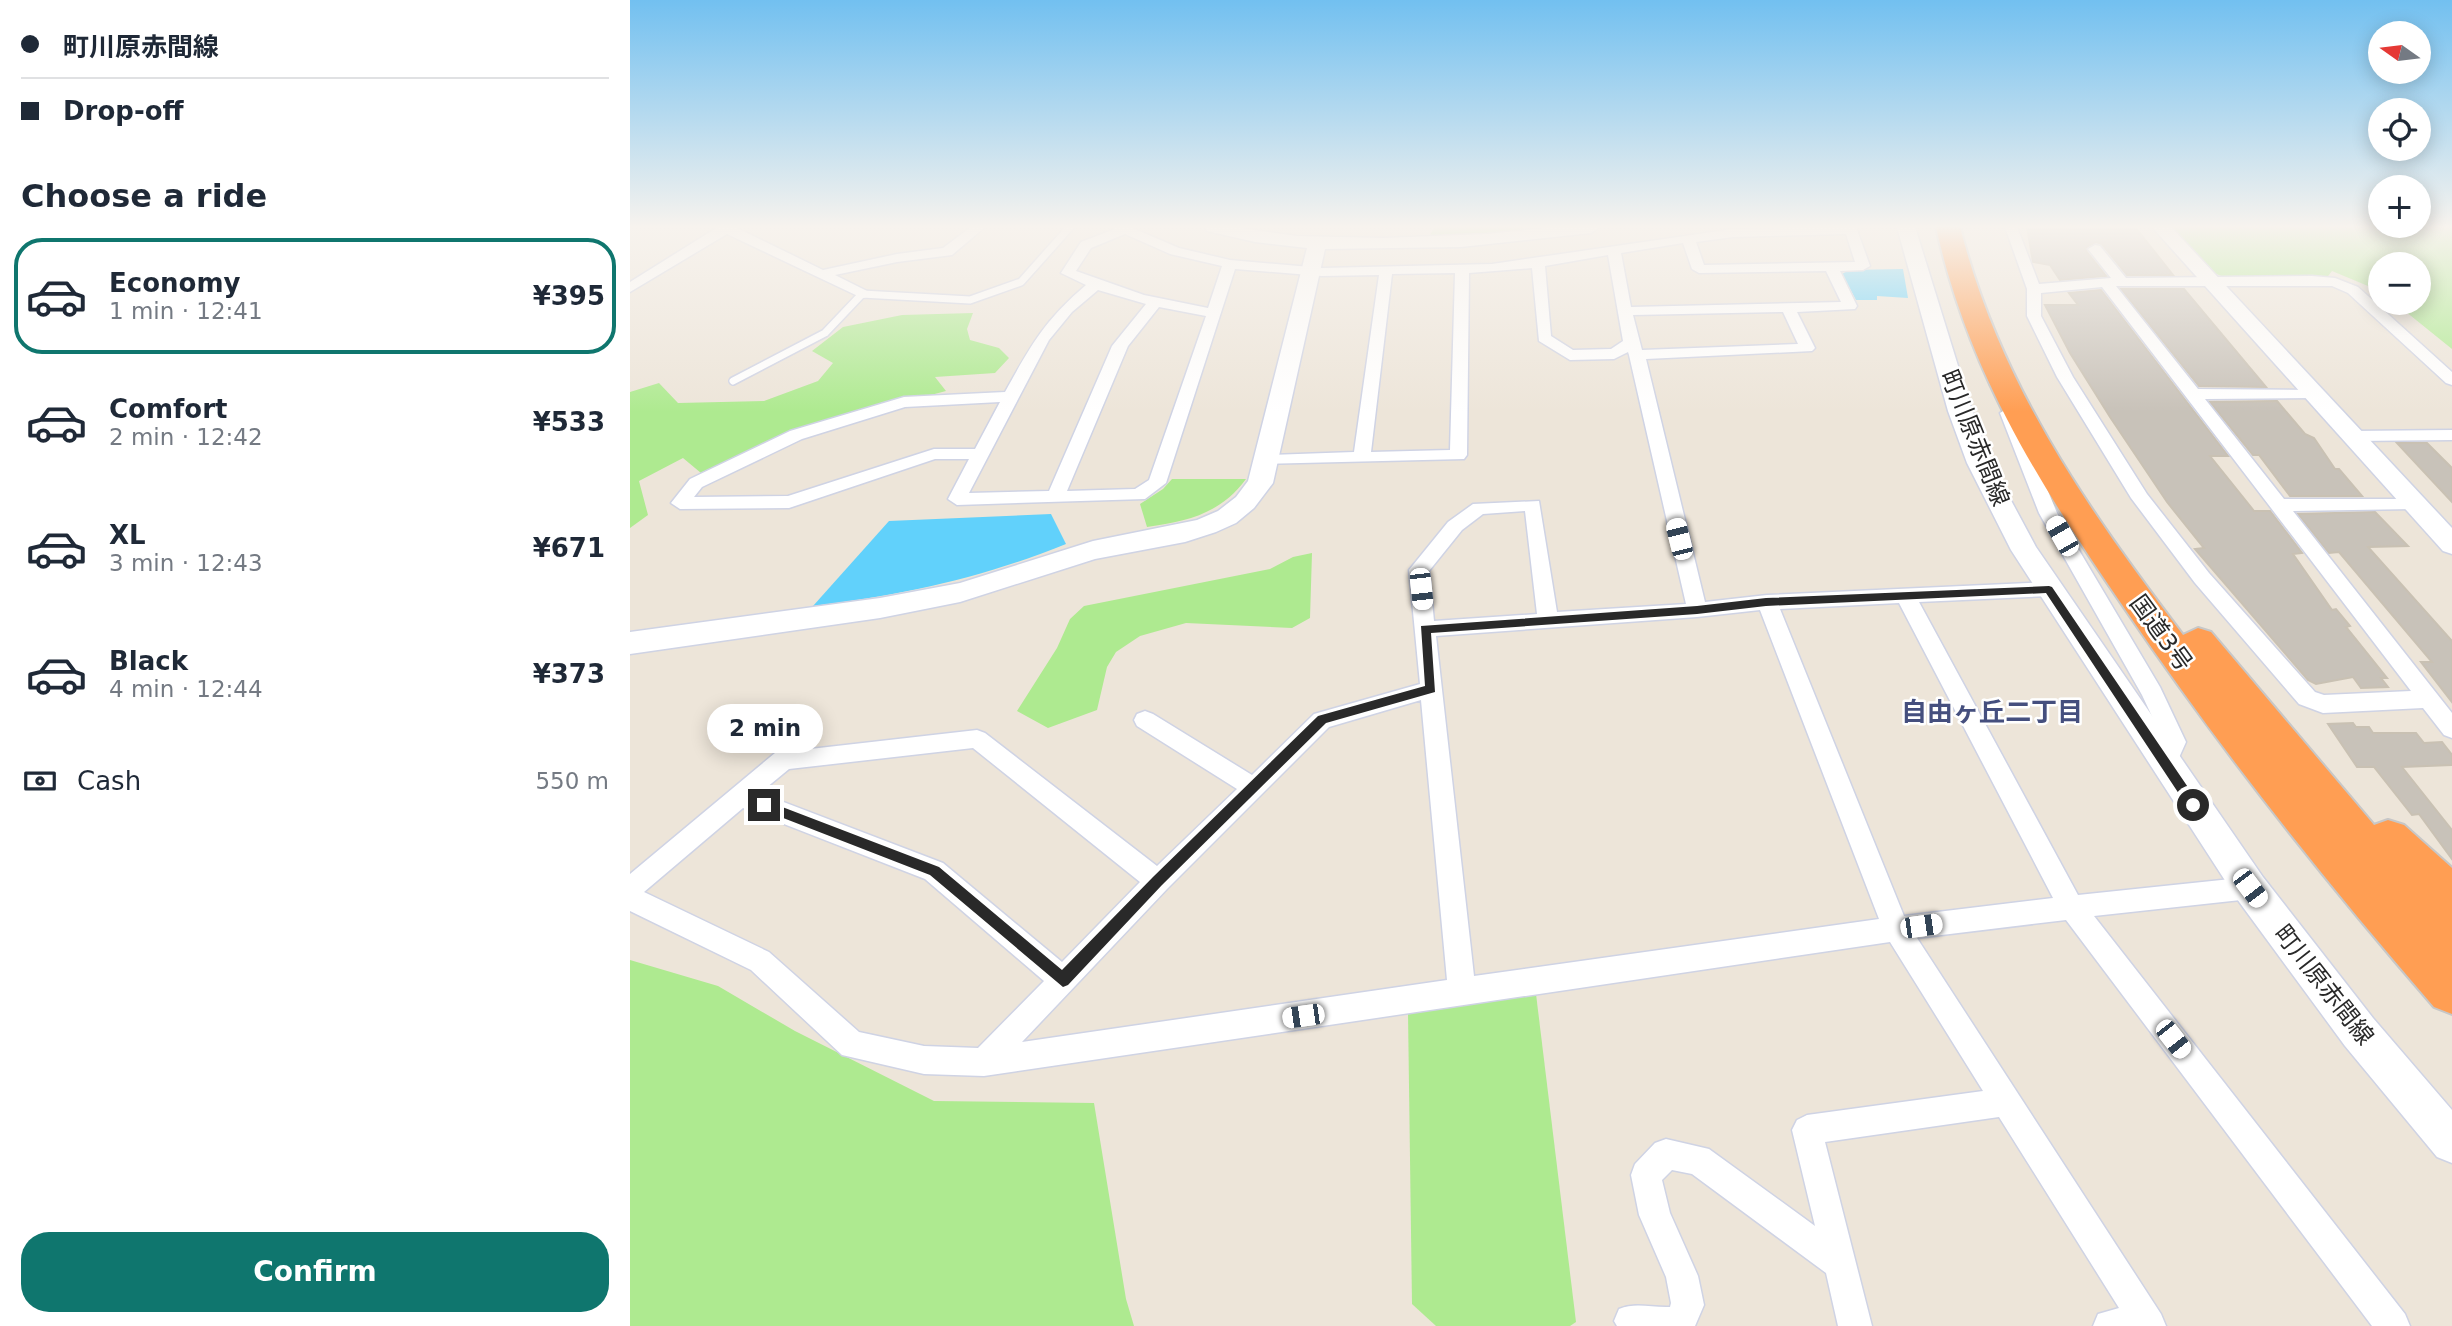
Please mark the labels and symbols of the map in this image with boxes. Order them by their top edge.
north arrow [2368,21,2431,84]
street label: 町川原赤間線 [1935,366,2015,510]
car [2043,513,2082,559]
car [1664,516,1695,562]
car [1409,567,1434,611]
street label: 国道3号 [2124,589,2198,677]
district label: 自由ヶ丘二丁目 [1901,697,2083,727]
callout: 2 min [706,704,822,752]
route end [748,789,780,821]
route start [2177,789,2209,821]
car [2229,865,2272,911]
car [1899,913,1944,939]
street label: 町川原赤間線 [2269,920,2379,1050]
car [1281,1003,1326,1029]
car [2152,1016,2195,1062]

